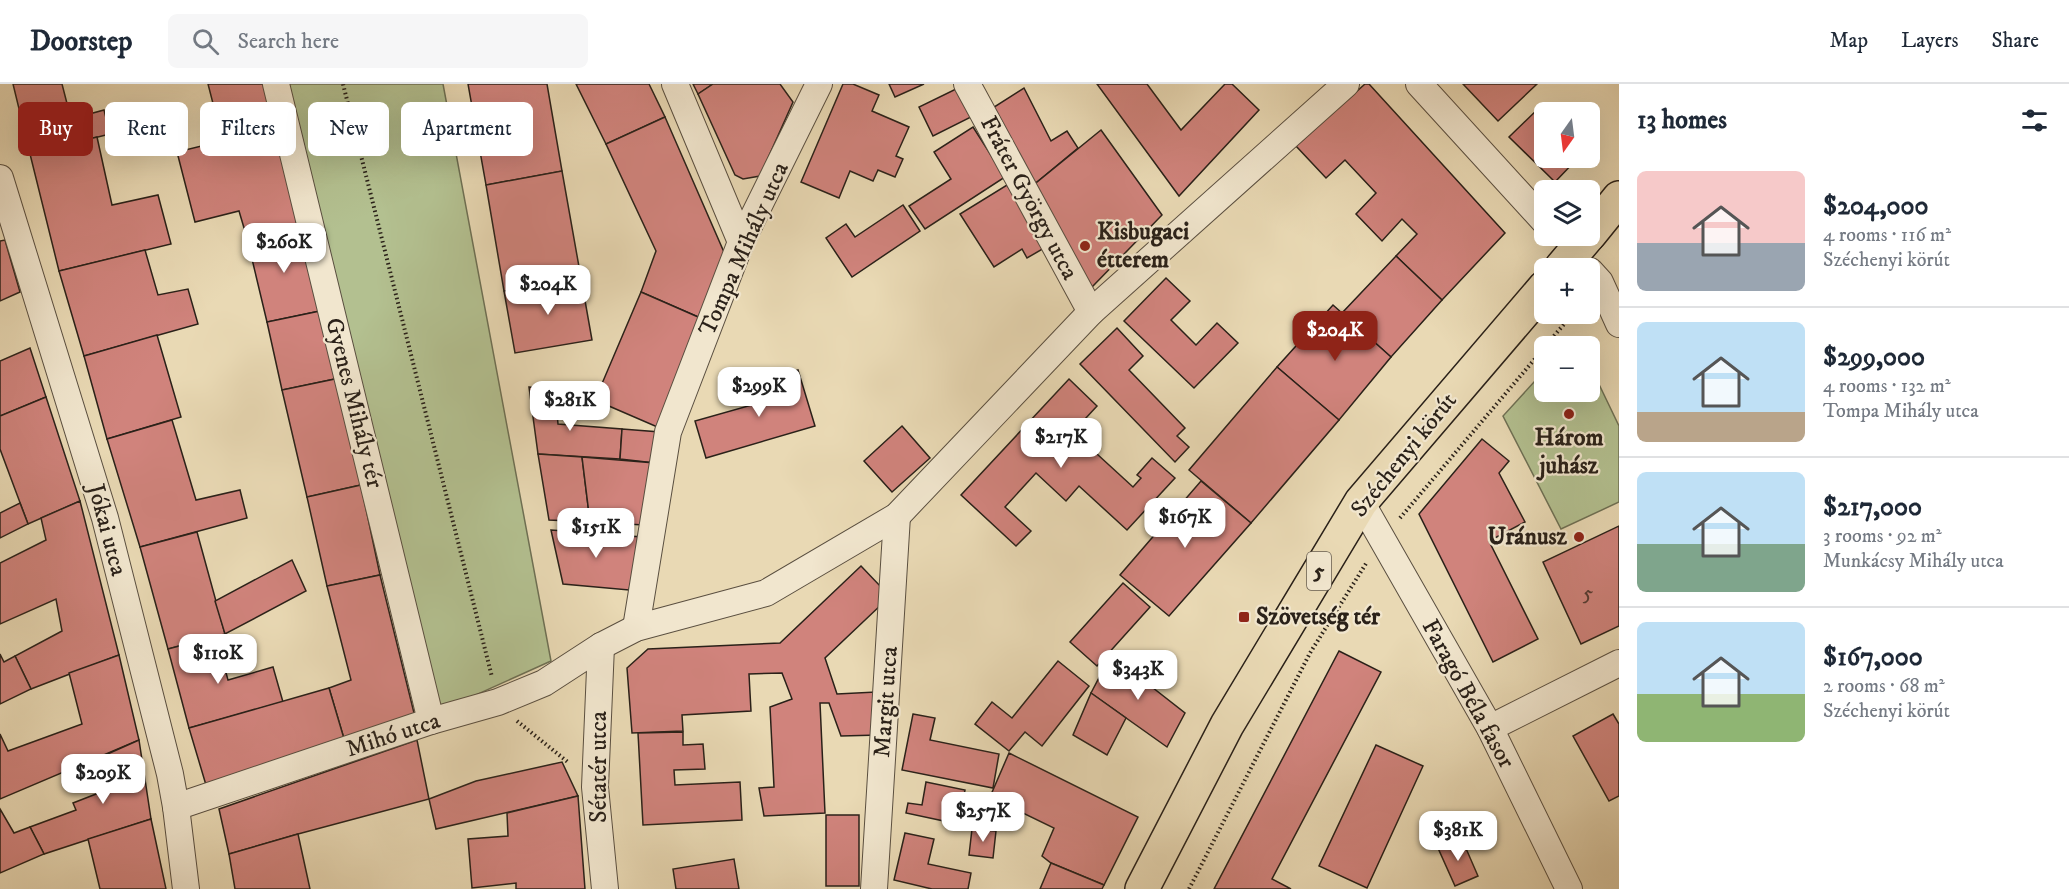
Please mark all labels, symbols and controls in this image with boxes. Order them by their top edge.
search box [168,14,588,68]
text: Doorstep [30,24,132,59]
icon: search [189,25,222,58]
text: Search here [237,28,339,55]
text: Map [1829,28,1868,54]
text: Layers [1901,28,1959,54]
text: Share [1992,28,2039,54]
chip: Buy [18,102,93,156]
chip: Rent [105,102,188,156]
chip: Filters [200,102,296,156]
chip: New [308,102,389,156]
chip: Apartment [401,102,533,156]
north arrow [1534,102,1600,168]
map controls [1534,102,1600,402]
text: 13 homes [1637,104,1727,137]
icon: filters [2018,104,2051,137]
street label: Fráter György utca [973,111,1085,286]
street label: Tompa Mihály utca [692,157,796,340]
button: layers [1534,180,1600,246]
text: $204,000 [1823,190,1928,223]
icon: home [1685,195,1757,267]
place label: Kisbugaci étterem [1097,217,1189,275]
pin: $260K [242,223,326,274]
text: 4 rooms · 116 m² [1823,223,1951,248]
text: $260K [256,230,312,255]
marker: Kisbugaci étterem [1078,239,1092,253]
text: Széchenyi körút [1823,248,1950,273]
button: + [1534,258,1600,324]
pin: $204K [506,265,590,316]
text: $204K [519,272,577,297]
pin: $204K [1293,311,1377,362]
street label: Gyenes Mihály tér [318,315,390,491]
text: $204K [1306,318,1364,343]
button: − [1534,336,1600,402]
text: $299,000 [1823,341,1925,374]
icon: home [1685,346,1757,418]
pin: $299K [717,367,801,418]
text: $299K [732,374,786,399]
text: 4 rooms · 132 m² [1823,374,1951,399]
pin: $281K [528,381,612,432]
street label: Széchenyi körút [1344,386,1464,524]
text: $281K [544,388,596,413]
text: Tompa Mihály utca [1823,399,1979,424]
marker: Három juhász [1562,407,1576,421]
pin: $217K [1019,418,1103,469]
place label: Három juhász [1535,423,1604,481]
text: $217K [1035,425,1087,450]
street label: Jókai utca [80,479,134,580]
text: $217,000 [1823,491,1922,524]
icon: home [1685,496,1757,568]
pin: $167K [1143,498,1227,549]
text: $167K [1158,505,1212,530]
pin: $151K [554,508,638,559]
text: $151K [571,515,621,540]
place label: Uránusz [1488,522,1568,552]
text: 3 rooms · 92 m² [1823,524,1942,549]
marker: Uránusz [1572,530,1586,544]
text: Munkácsy Mihály utca [1823,549,2004,574]
road number: 5 [1307,552,1331,590]
house number: 5 [1583,581,1593,607]
place label: Szövetség tér [1256,602,1381,632]
marker: Szövetség tér [1237,610,1251,624]
street label: Faragó Béla fasor [1415,614,1521,774]
pin: $110K [176,634,260,685]
text: $110K [193,641,243,666]
text: $167,000 [1823,641,1923,674]
street label: Margit utca [867,645,905,759]
icon: home [1685,646,1757,718]
pin: $343K [1096,650,1180,701]
text: $343K [1112,657,1164,682]
text: 2 rooms · 68 m² [1823,674,1945,699]
text: Széchenyi körút [1823,699,1950,724]
street label: Mihó utca [342,705,445,764]
street label: Sétatér utca [584,710,614,823]
pin: $209K [61,754,145,805]
text: $209K [75,761,131,786]
pin: $257K [941,792,1025,843]
text: $257K [955,799,1011,824]
pin: $381K [1416,811,1500,862]
text: $381K [1433,818,1483,843]

